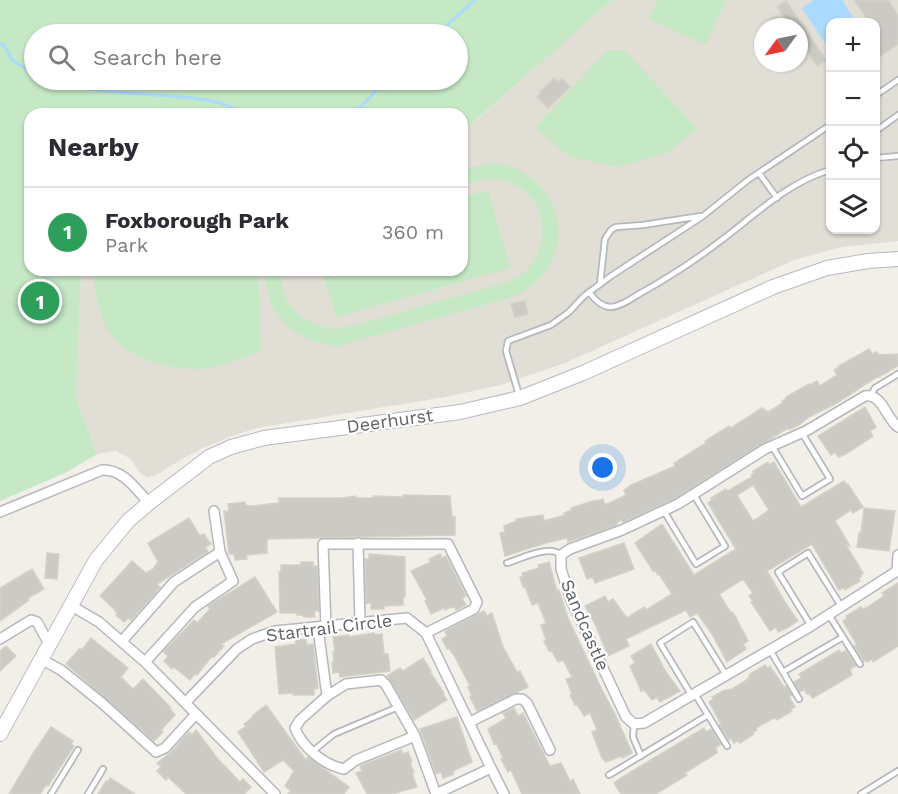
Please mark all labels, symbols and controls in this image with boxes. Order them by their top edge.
north arrow [754,18,808,72]
map controls [826,18,880,234]
button: + [826,18,880,72]
search box [24,24,468,90]
icon: search [45,41,78,74]
text: Search here [93,45,222,70]
button: − [826,72,880,126]
button: locate [826,126,880,180]
text: Nearby [48,132,139,162]
button: layers [826,180,880,234]
text: Foxborough Park [105,208,289,233]
text: 1 [63,220,72,244]
text: 360 m [382,220,444,244]
text: Park [105,233,148,257]
pin: 1 [20,278,60,324]
street label: Deerhurst [345,404,435,437]
your location [588,453,617,482]
street label: Sandcastle [557,576,614,674]
street label: Startrail Circle [265,609,393,646]

